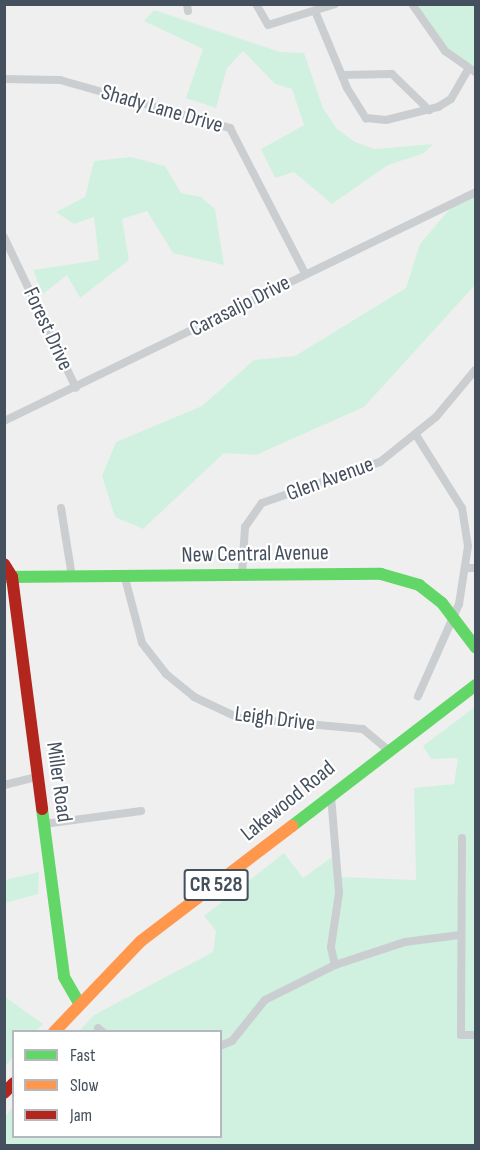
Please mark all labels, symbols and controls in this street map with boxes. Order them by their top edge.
street label: Shady Lane Drive [98,79,226,139]
street label: Carasaljo Drive [185,269,295,343]
street label: Forest Drive [17,283,79,375]
street label: Glen Avenue [283,451,377,507]
street label: New Central Avenue [181,540,329,568]
street label: Leigh Drive [233,701,317,737]
street label: Miller Road [40,740,78,824]
street label: Lakewood Road [236,755,340,847]
road number: CR 528 [183,867,249,903]
legend [12,1030,222,1138]
text: Fast [70,1045,95,1066]
text: Slow [70,1075,99,1096]
text: Jam [70,1105,92,1126]

